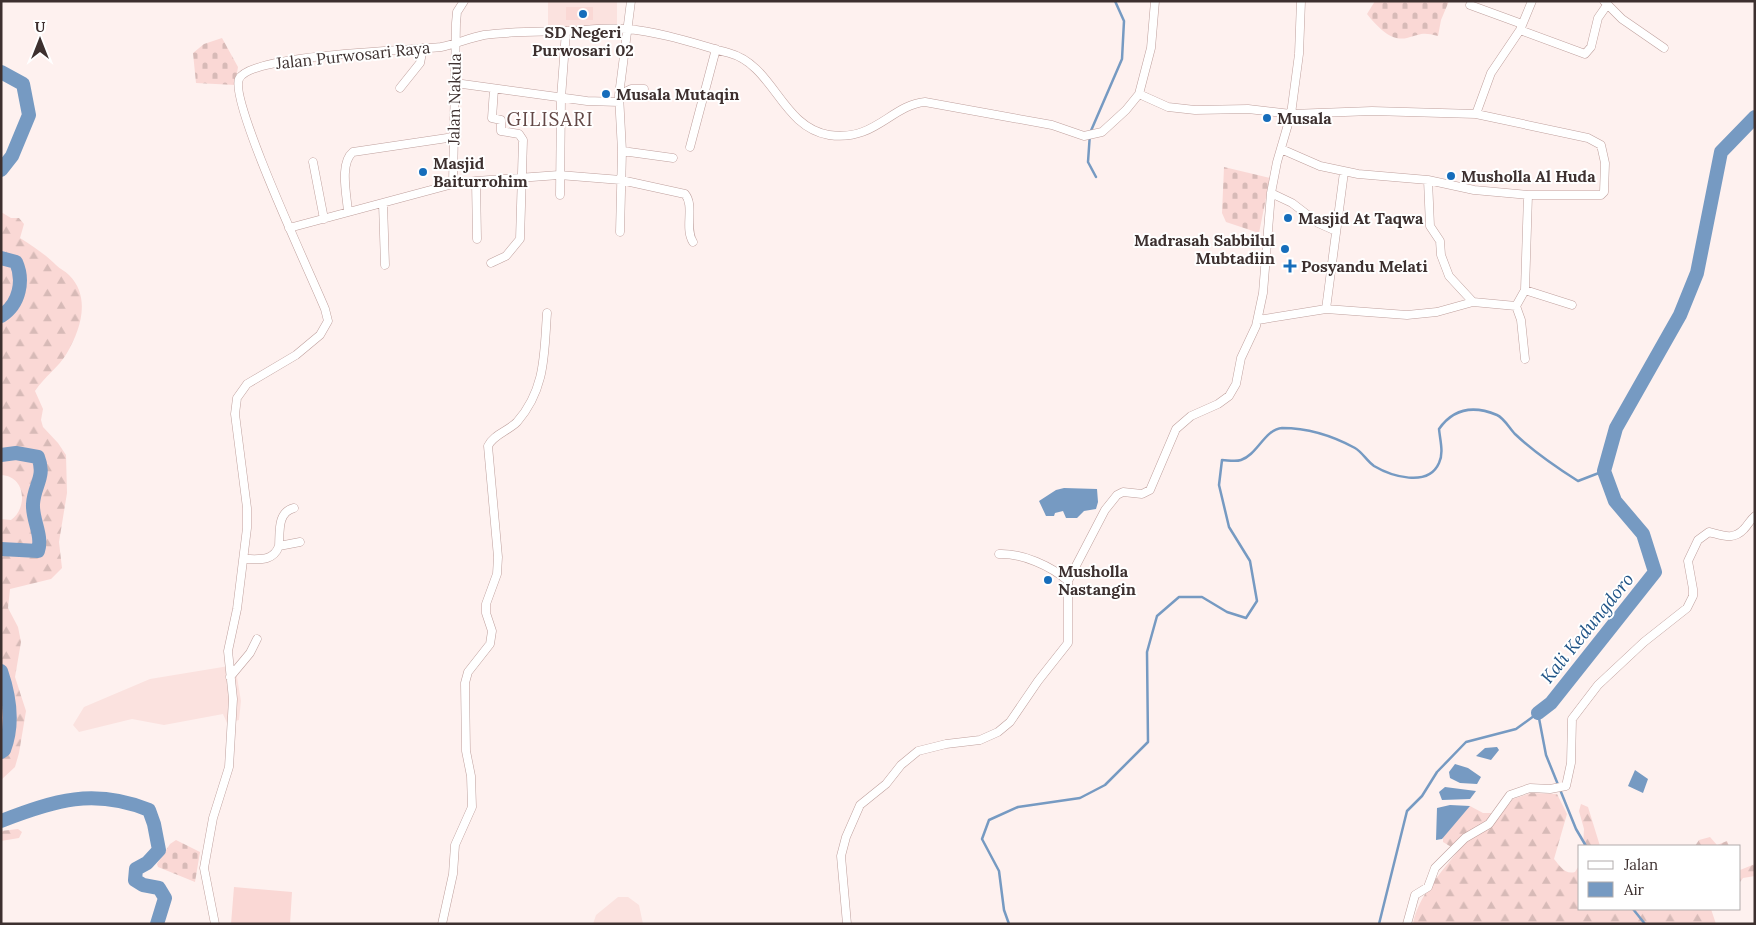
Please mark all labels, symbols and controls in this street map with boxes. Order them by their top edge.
marker: SD Negeri Purwosari 02 [577,8,589,20]
north arrow [15,15,65,65]
text: U [35,18,46,36]
place label: SD Negeri Purwosari 02 [532,22,634,60]
street label: Jalan Purwosari Raya [274,37,431,73]
street label: Jalan Nakula [443,53,465,146]
place label: Musala Mutaqin [616,84,739,104]
marker: Musala Mutaqin [600,88,612,100]
district label: GILISARI [506,107,594,131]
place label: Musala [1277,108,1332,128]
marker: Musala [1261,112,1273,124]
place label: Masjid Baiturrohim [433,153,528,191]
marker: Masjid Baiturrohim [417,166,429,178]
place label: Musholla Al Huda [1461,166,1596,186]
marker: Musholla Al Huda [1445,170,1457,182]
place label: Masjid At Taqwa [1298,208,1424,228]
marker: Masjid At Taqwa [1282,212,1294,224]
place label: Madrasah Sabbilul Mubtadiin [1134,230,1275,268]
marker: Madrasah Sabbilul Mubtadiin [1279,243,1291,255]
place label: Posyandu Melati [1301,256,1428,276]
marker: Posyandu Melati [1283,259,1297,273]
place label: Musholla Nastangin [1058,561,1136,599]
water label: Kali Kedungdoro [1535,568,1639,688]
marker: Musholla Nastangin [1042,574,1054,586]
legend [1578,845,1741,910]
text: Jalan [1623,855,1658,874]
text: Air [1623,880,1645,899]

